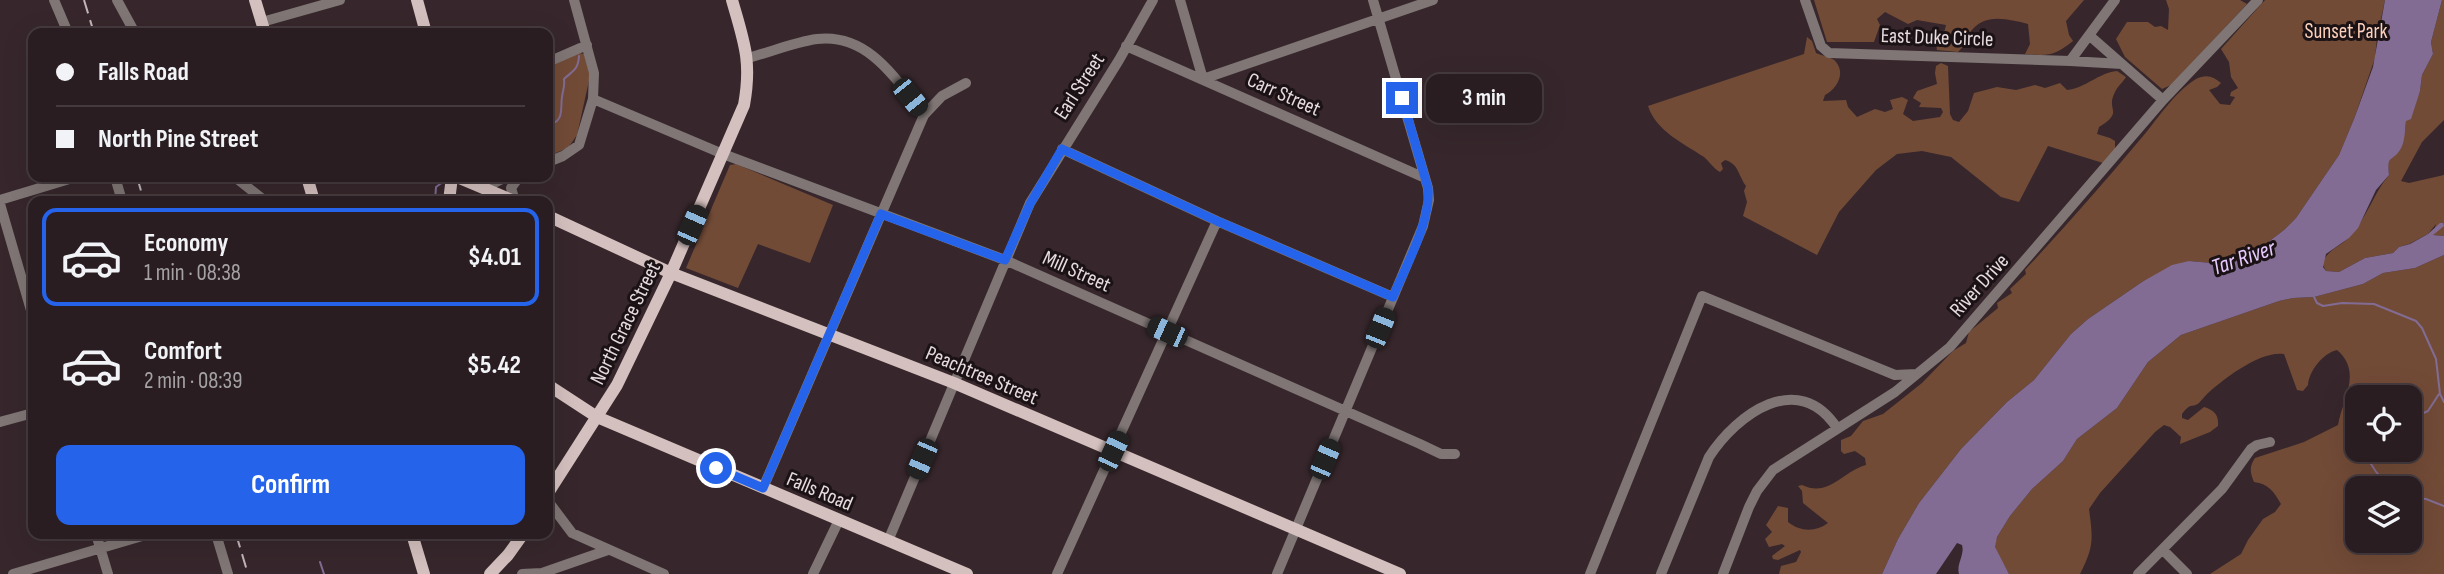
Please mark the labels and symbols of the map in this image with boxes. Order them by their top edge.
park label: Sunset Park [2304,19,2388,44]
street label: East Duke Circle [1880,23,1994,52]
street label: Earl Street [1049,48,1110,124]
street label: Carr Street [1243,67,1324,122]
car [889,74,932,120]
callout: 3 min [1426,74,1542,122]
route end [1386,82,1418,114]
car [674,202,711,248]
water label: Tar River [2208,234,2280,282]
street label: Mill Street [1039,245,1115,297]
street label: River Drive [1945,249,2014,322]
street label: North Grace Street [585,258,666,389]
car [1363,305,1398,351]
car [1144,314,1191,350]
street label: Peachtree Street [922,341,1042,410]
car [1095,428,1132,474]
car [905,436,940,482]
car [1308,436,1343,482]
route start [700,452,732,484]
street label: Falls Road [783,466,857,517]

